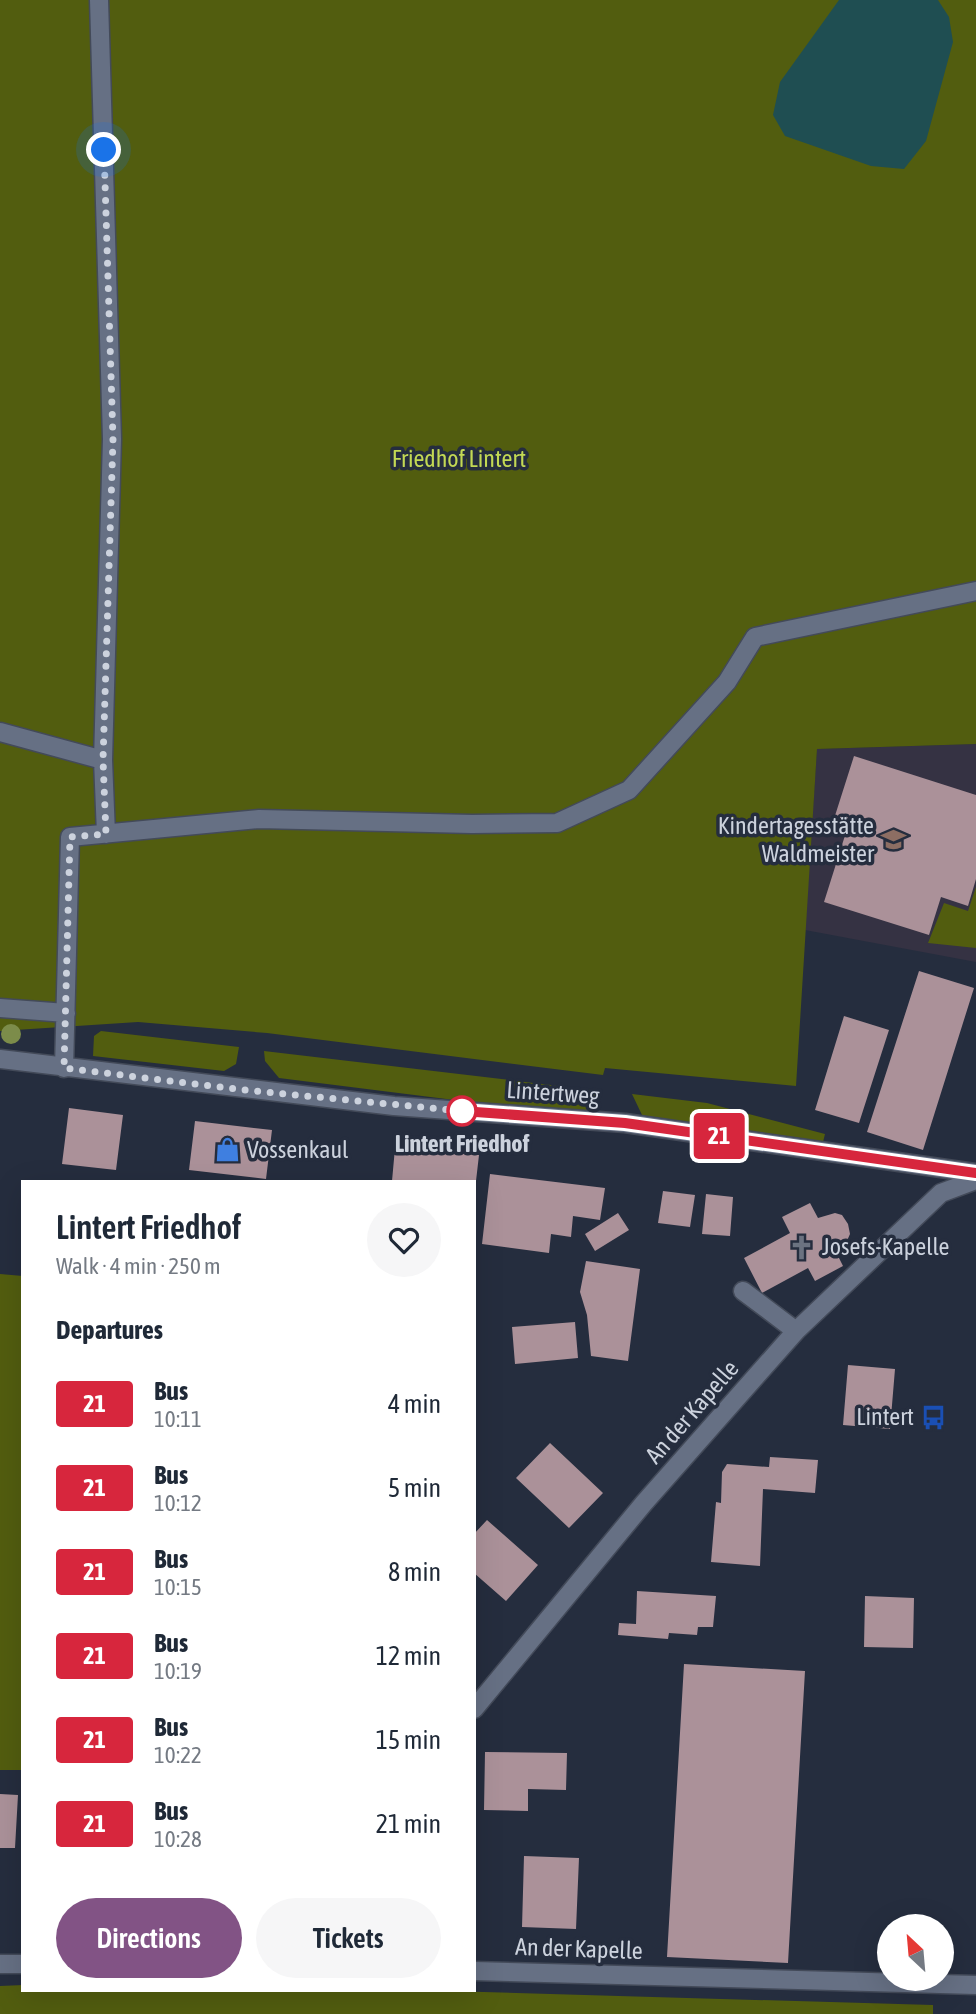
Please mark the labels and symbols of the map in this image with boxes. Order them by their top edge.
your location [86,132,121,167]
park label: Friedhof Lintert [392,445,526,472]
place label: Kindertagesstätte Waldmeister [718,812,875,867]
school or university icon: Kindertagesstätte Waldmeister [880,826,908,854]
street label: Lintertweg [506,1076,601,1109]
marker: Lintert Friedhof [447,1096,477,1126]
line badge: 21 [688,1113,750,1159]
place label: Lintert Friedhof [395,1130,530,1157]
shop icon: Vossenkaul [213,1136,241,1164]
place label: Vossenkaul [247,1136,349,1163]
church icon: Josefs-Kapelle [788,1233,816,1261]
place label: Josefs-Kapelle [822,1233,950,1260]
street label: An der Kapelle [640,1355,744,1469]
place label: Lintert [856,1403,914,1430]
bus stop icon: Lintert [920,1403,948,1431]
north arrow [877,1914,954,1992]
street label: An der Kapelle [515,1933,643,1964]

